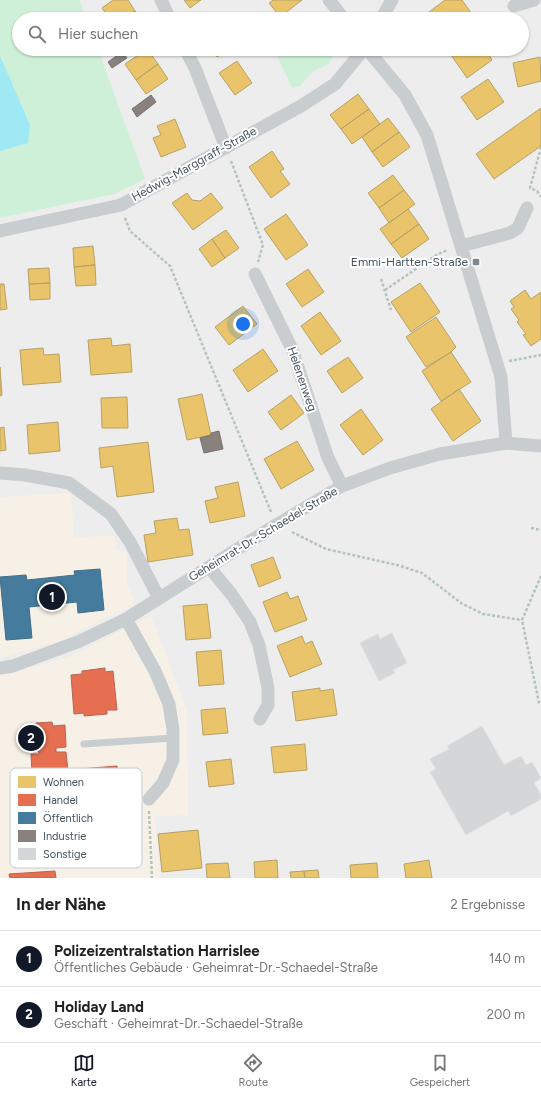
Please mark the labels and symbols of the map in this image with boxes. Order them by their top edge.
street label: Hedwig-Marggraff-Straße [129,124,259,204]
place label: Emmi-Hartten-Straße [351,255,468,269]
marker: Emmi-Hartten-Straße [471,257,481,267]
your location [233,314,253,334]
street label: Helenenweg [284,345,320,413]
street label: Geheimrat-Dr.-Schaedel-Straße [186,484,340,584]
pin: 1 [39,582,65,612]
pin: 2 [18,723,44,753]
legend [10,768,142,868]
text: Wohnen [43,776,84,789]
text: Handel [43,794,78,807]
text: Öffentlich [43,811,93,825]
text: Industrie [43,830,86,843]
text: Sonstige [43,848,87,861]

